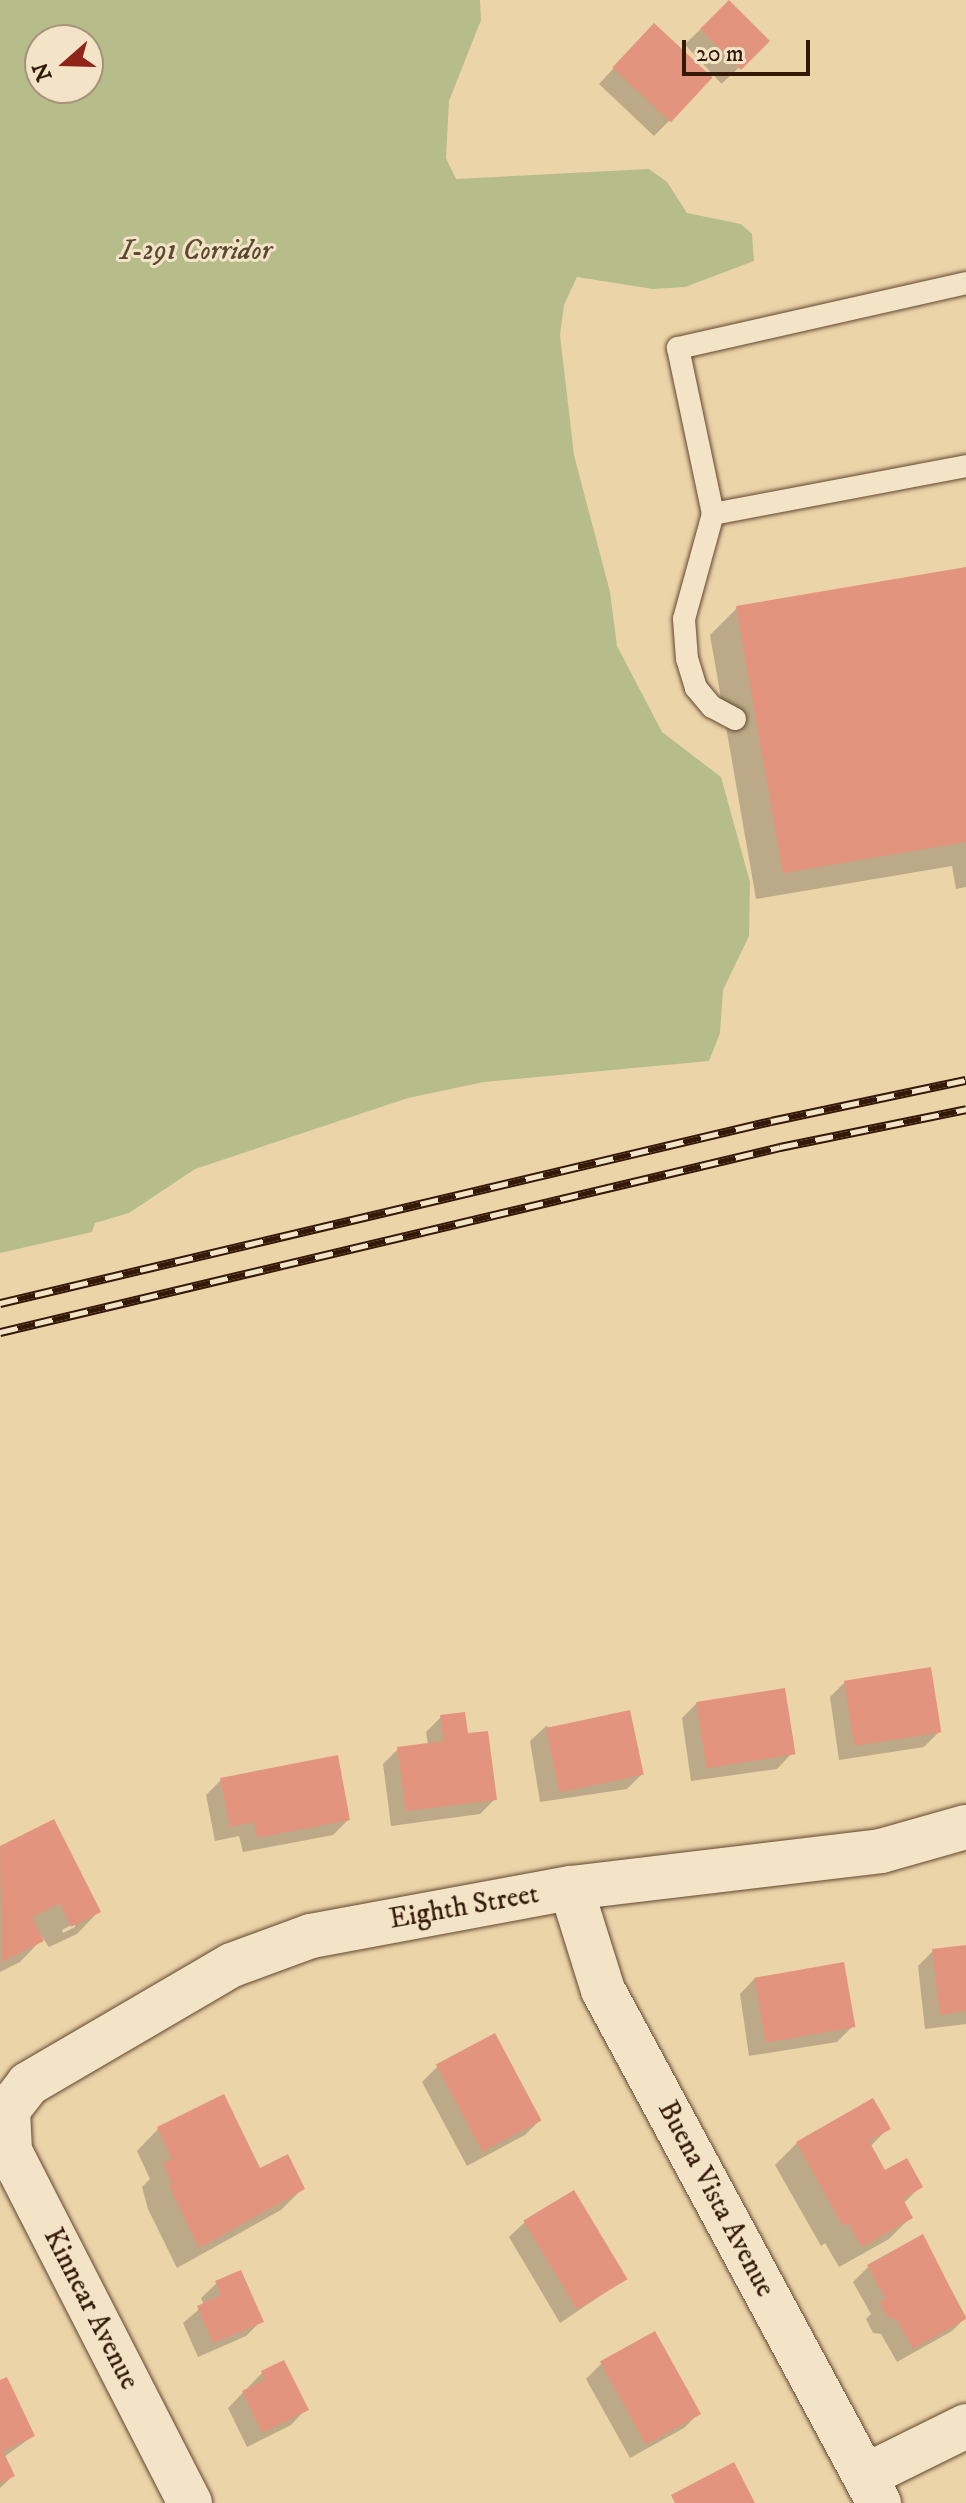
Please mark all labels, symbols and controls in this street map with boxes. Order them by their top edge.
north arrow [24,24,104,104]
scale bar [686,24,814,74]
text: 20 m [696,39,744,69]
text: N [27,59,59,85]
park label: I-291 Corridor [120,234,272,268]
street label: Eighth Street [387,1877,541,1937]
street label: Buena Vista Avenue [650,2095,782,2303]
street label: Kinnear Avenue [36,2223,146,2395]

